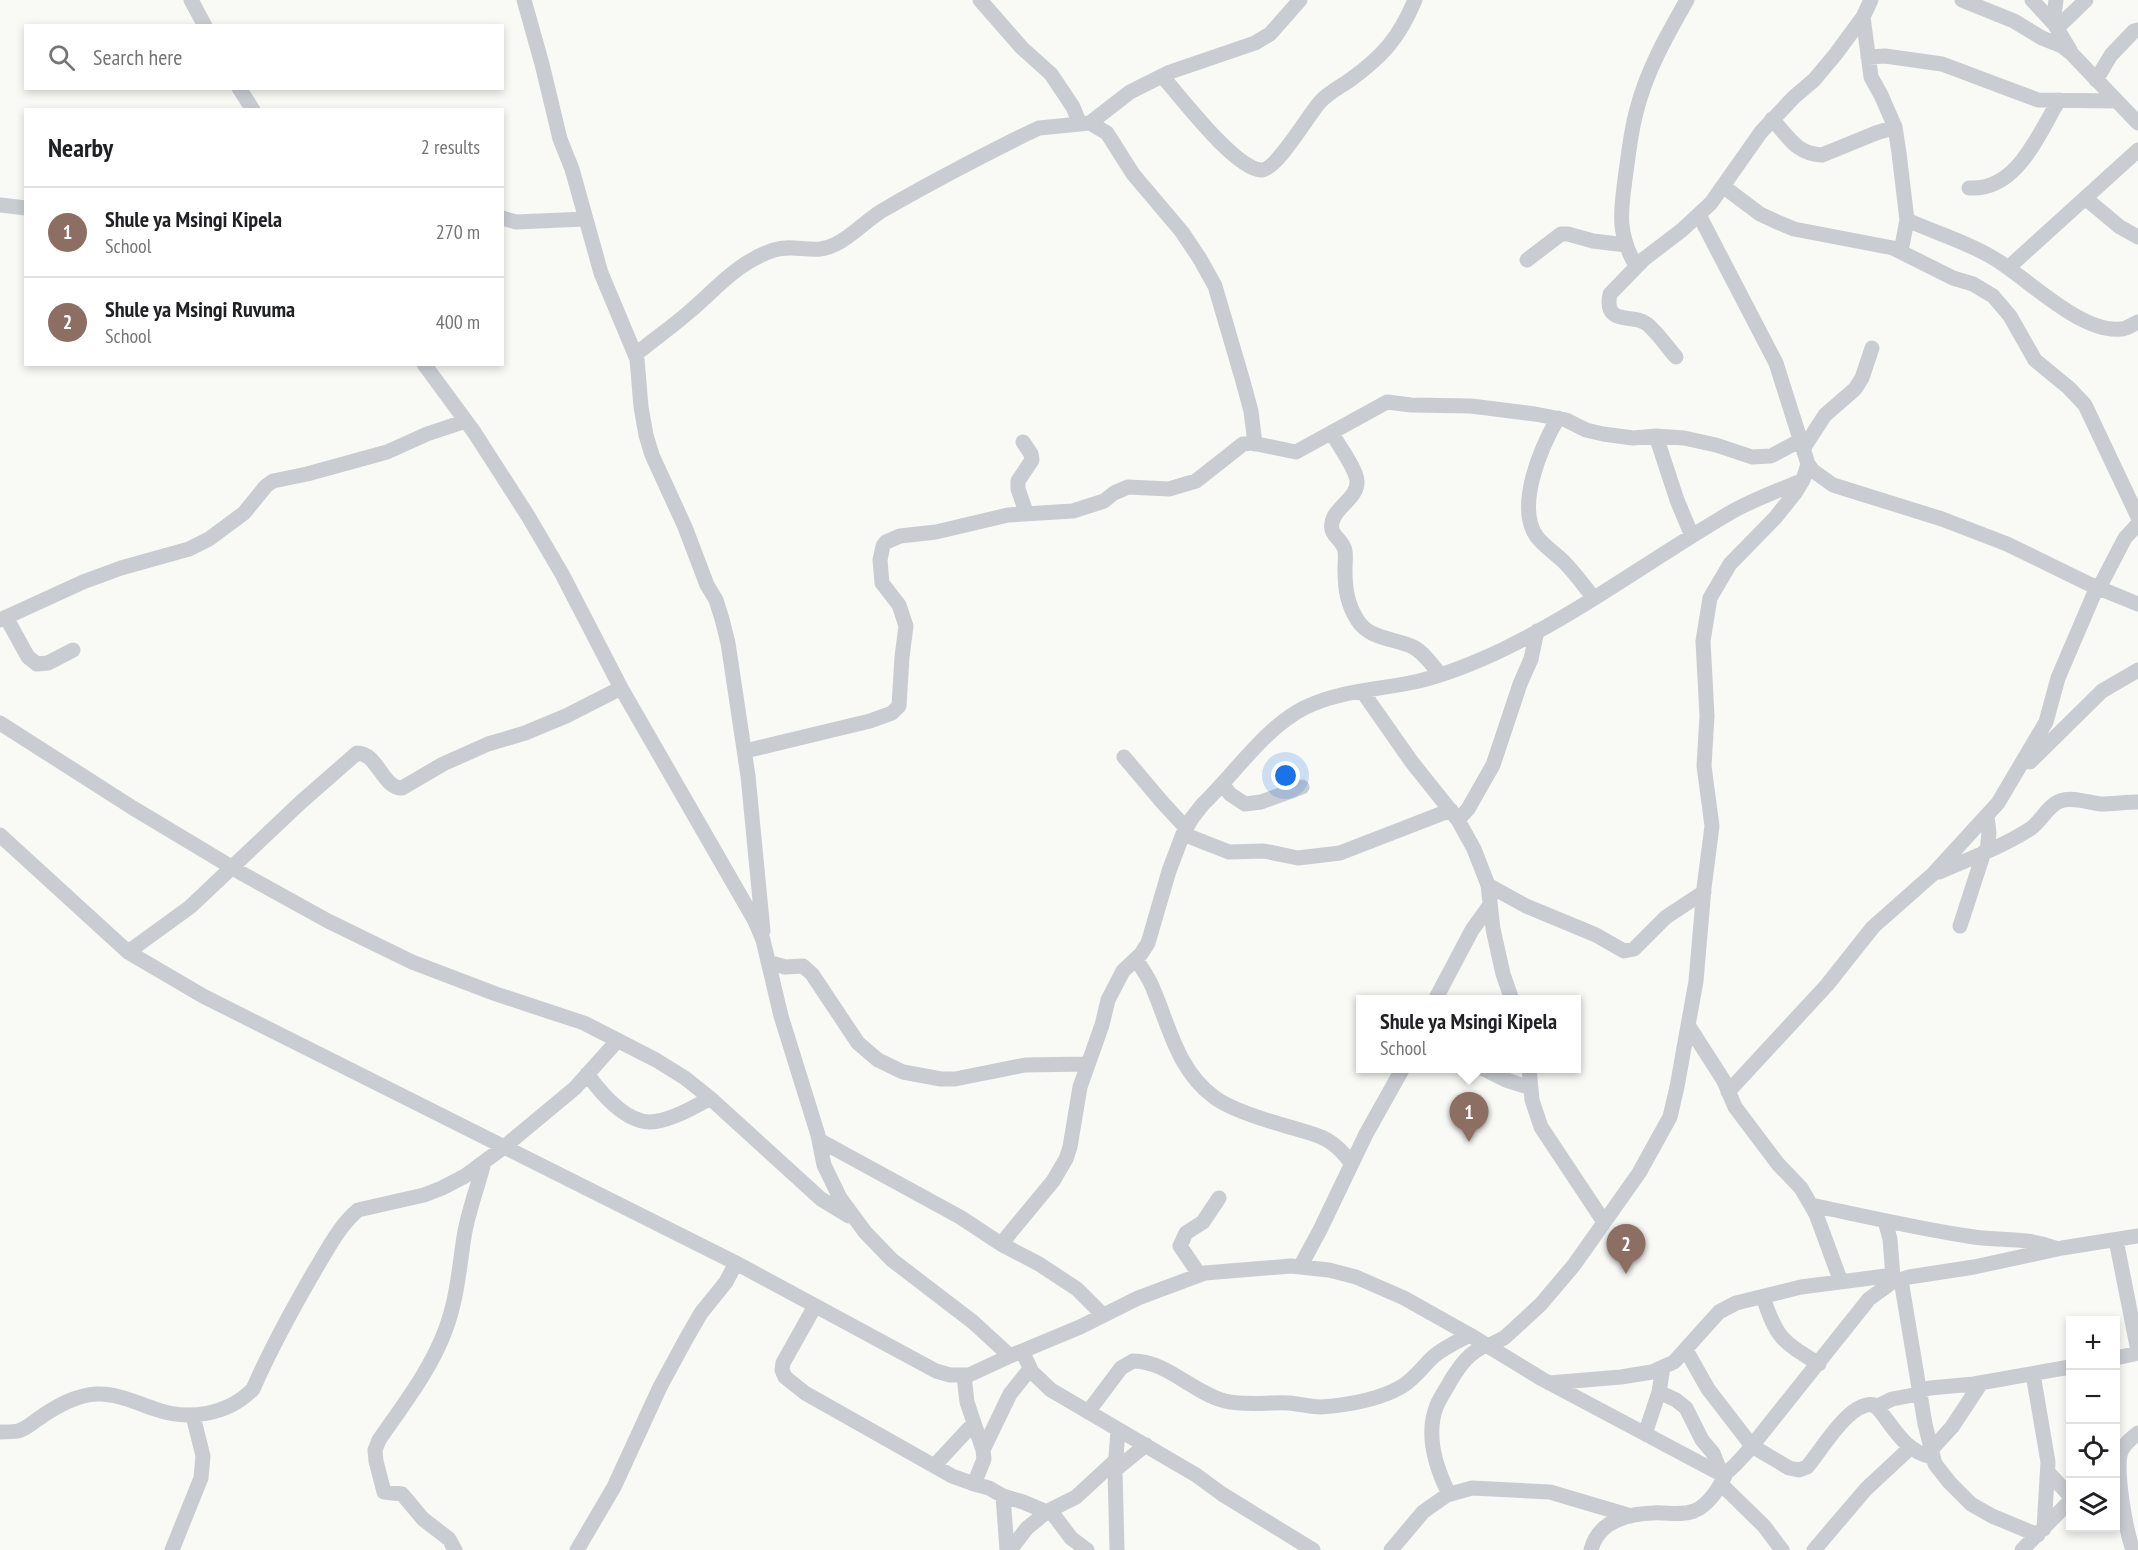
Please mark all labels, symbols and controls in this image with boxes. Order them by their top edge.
search box [24,24,504,90]
icon: search [45,41,78,74]
text: Search here [93,43,182,71]
text: Nearby [48,131,113,164]
text: 2 results [421,134,480,160]
text: Shule ya Msingi Kipela [105,205,282,233]
text: 1 [63,219,72,245]
text: 270 m [436,219,480,245]
text: School [105,233,151,259]
text: Shule ya Msingi Ruvuma [105,295,295,323]
text: 2 [63,309,72,335]
text: 400 m [436,309,480,335]
text: School [105,323,151,349]
your location [1271,761,1300,790]
popup [1356,995,1581,1073]
text: Shule ya Msingi Kipela [1380,1007,1557,1035]
text: School [1380,1035,1426,1061]
pin: 1 [1450,1092,1488,1142]
pin: 2 [1606,1224,1646,1274]
map controls [2066,1316,2120,1532]
button: + [2066,1316,2120,1370]
button: − [2066,1370,2120,1424]
button: locate [2066,1424,2120,1478]
button: layers [2066,1478,2120,1532]

